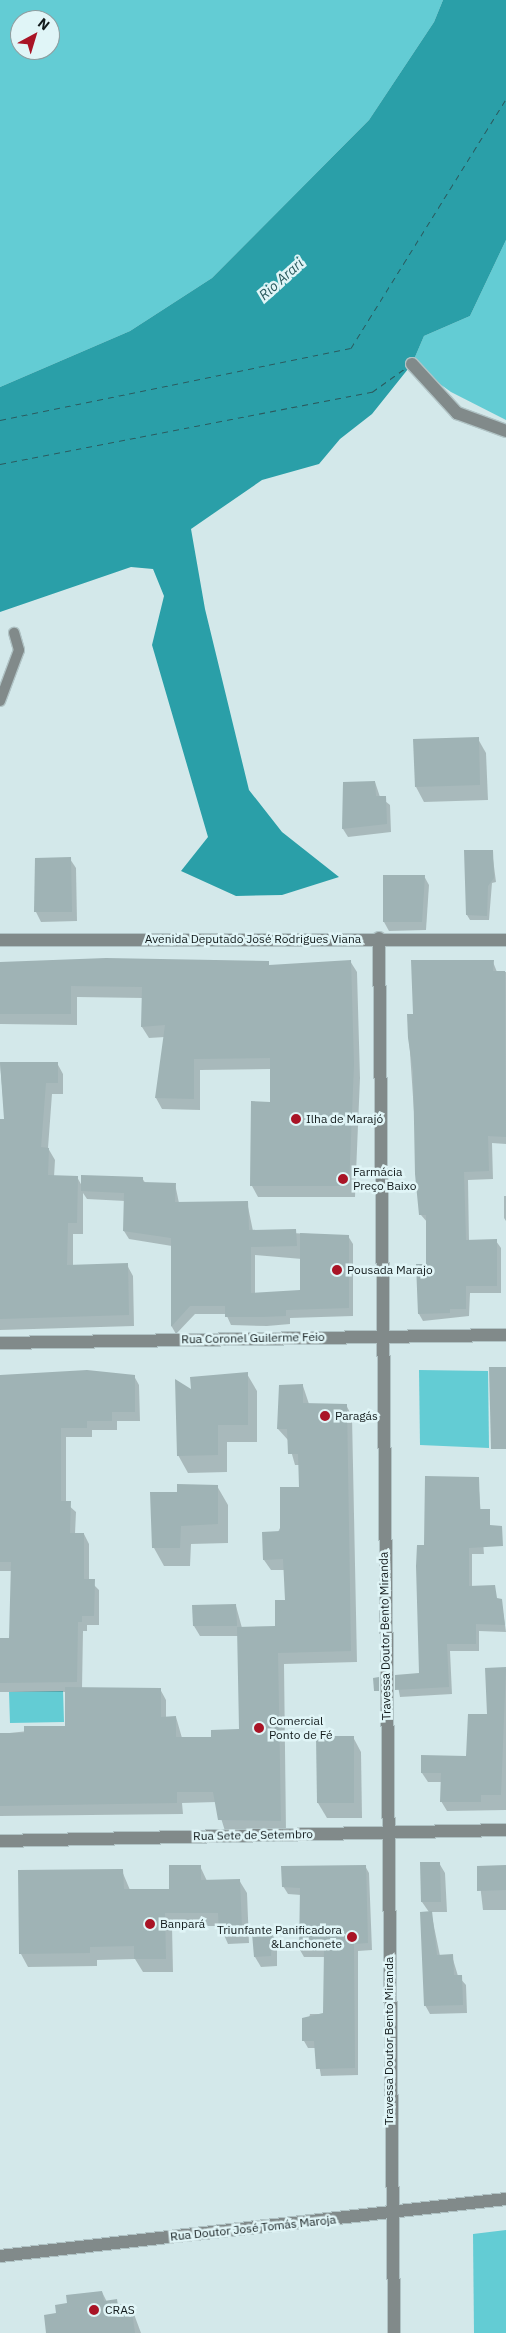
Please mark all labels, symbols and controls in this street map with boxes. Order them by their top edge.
north arrow [10,10,60,60]
text: N [34,14,53,34]
water label: Rio Arari [255,255,307,303]
street label: Avenida Deputado José Rodrigues Viana [145,932,361,946]
place label: Ilha de Marajó [306,1112,383,1126]
marker: Ilha de Marajó [290,1113,302,1125]
place label: Farmácia Preço Baixo [353,1165,417,1193]
marker: Farmácia Preço Baixo [337,1173,349,1185]
place label: Pousada Marajo [347,1263,433,1277]
marker: Pousada Marajo [331,1264,343,1276]
street label: Rua Coronel Guilerme Feio [181,1330,325,1346]
place label: Paragás [335,1409,378,1423]
marker: Paragás [319,1410,331,1422]
street label: Travessa Doutor Bento Miranda [376,1552,394,1720]
place label: Comercial Ponto de Fé [269,1714,333,1742]
marker: Comercial Ponto de Fé [253,1722,265,1734]
street label: Rua Sete de Setembro [193,1827,313,1843]
place label: Banpará [160,1917,205,1931]
marker: Banpará [144,1918,156,1930]
place label: Triunfante Panificadora &Lanchonete [217,1923,342,1951]
marker: Triunfante Panificadora &Lanchonete [346,1931,358,1943]
street label: Travessa Doutor Bento Miranda [382,1957,396,2125]
street label: Rua Doutor José Tomás Maroja [169,2212,337,2244]
marker: CRAS [87,2303,101,2317]
place label: CRAS [105,2303,135,2317]

